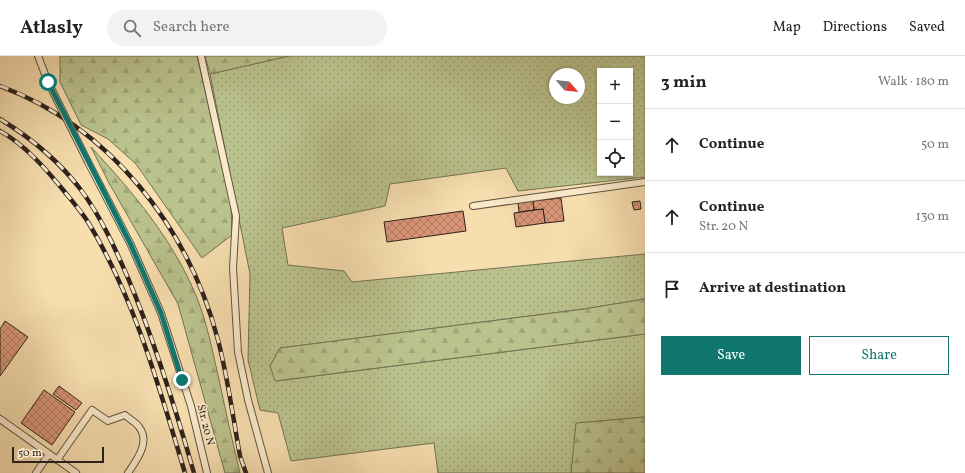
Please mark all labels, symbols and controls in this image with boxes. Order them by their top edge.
search box [107,10,387,46]
text: Atlasly [20,15,83,41]
icon: search [121,17,143,39]
text: Search here [153,17,230,38]
text: Map [773,18,801,37]
text: Directions [823,18,887,37]
text: Saved [909,18,945,37]
north arrow [549,68,585,104]
map controls [597,68,633,176]
button: + [597,68,633,104]
text: 3 min [661,71,707,94]
route start [39,73,57,91]
text: Walk · 180 m [878,73,949,91]
button: − [597,104,633,140]
icon: ahead [661,134,683,156]
text: Continue [699,134,764,155]
text: 50 m [921,136,949,154]
button: locate [597,140,633,176]
text: Continue [699,197,764,218]
icon: ahead [661,206,683,228]
text: 130 m [916,208,949,226]
text: Str. 20 N [699,218,748,236]
icon: arrive [661,278,683,300]
text: Arrive at destination [699,278,846,299]
button: Save [661,336,801,375]
button: Share [809,336,949,375]
route end [173,371,191,389]
street label: Str. 20 N [193,403,217,447]
scale bar [12,445,104,464]
text: 50 m [18,446,42,461]

